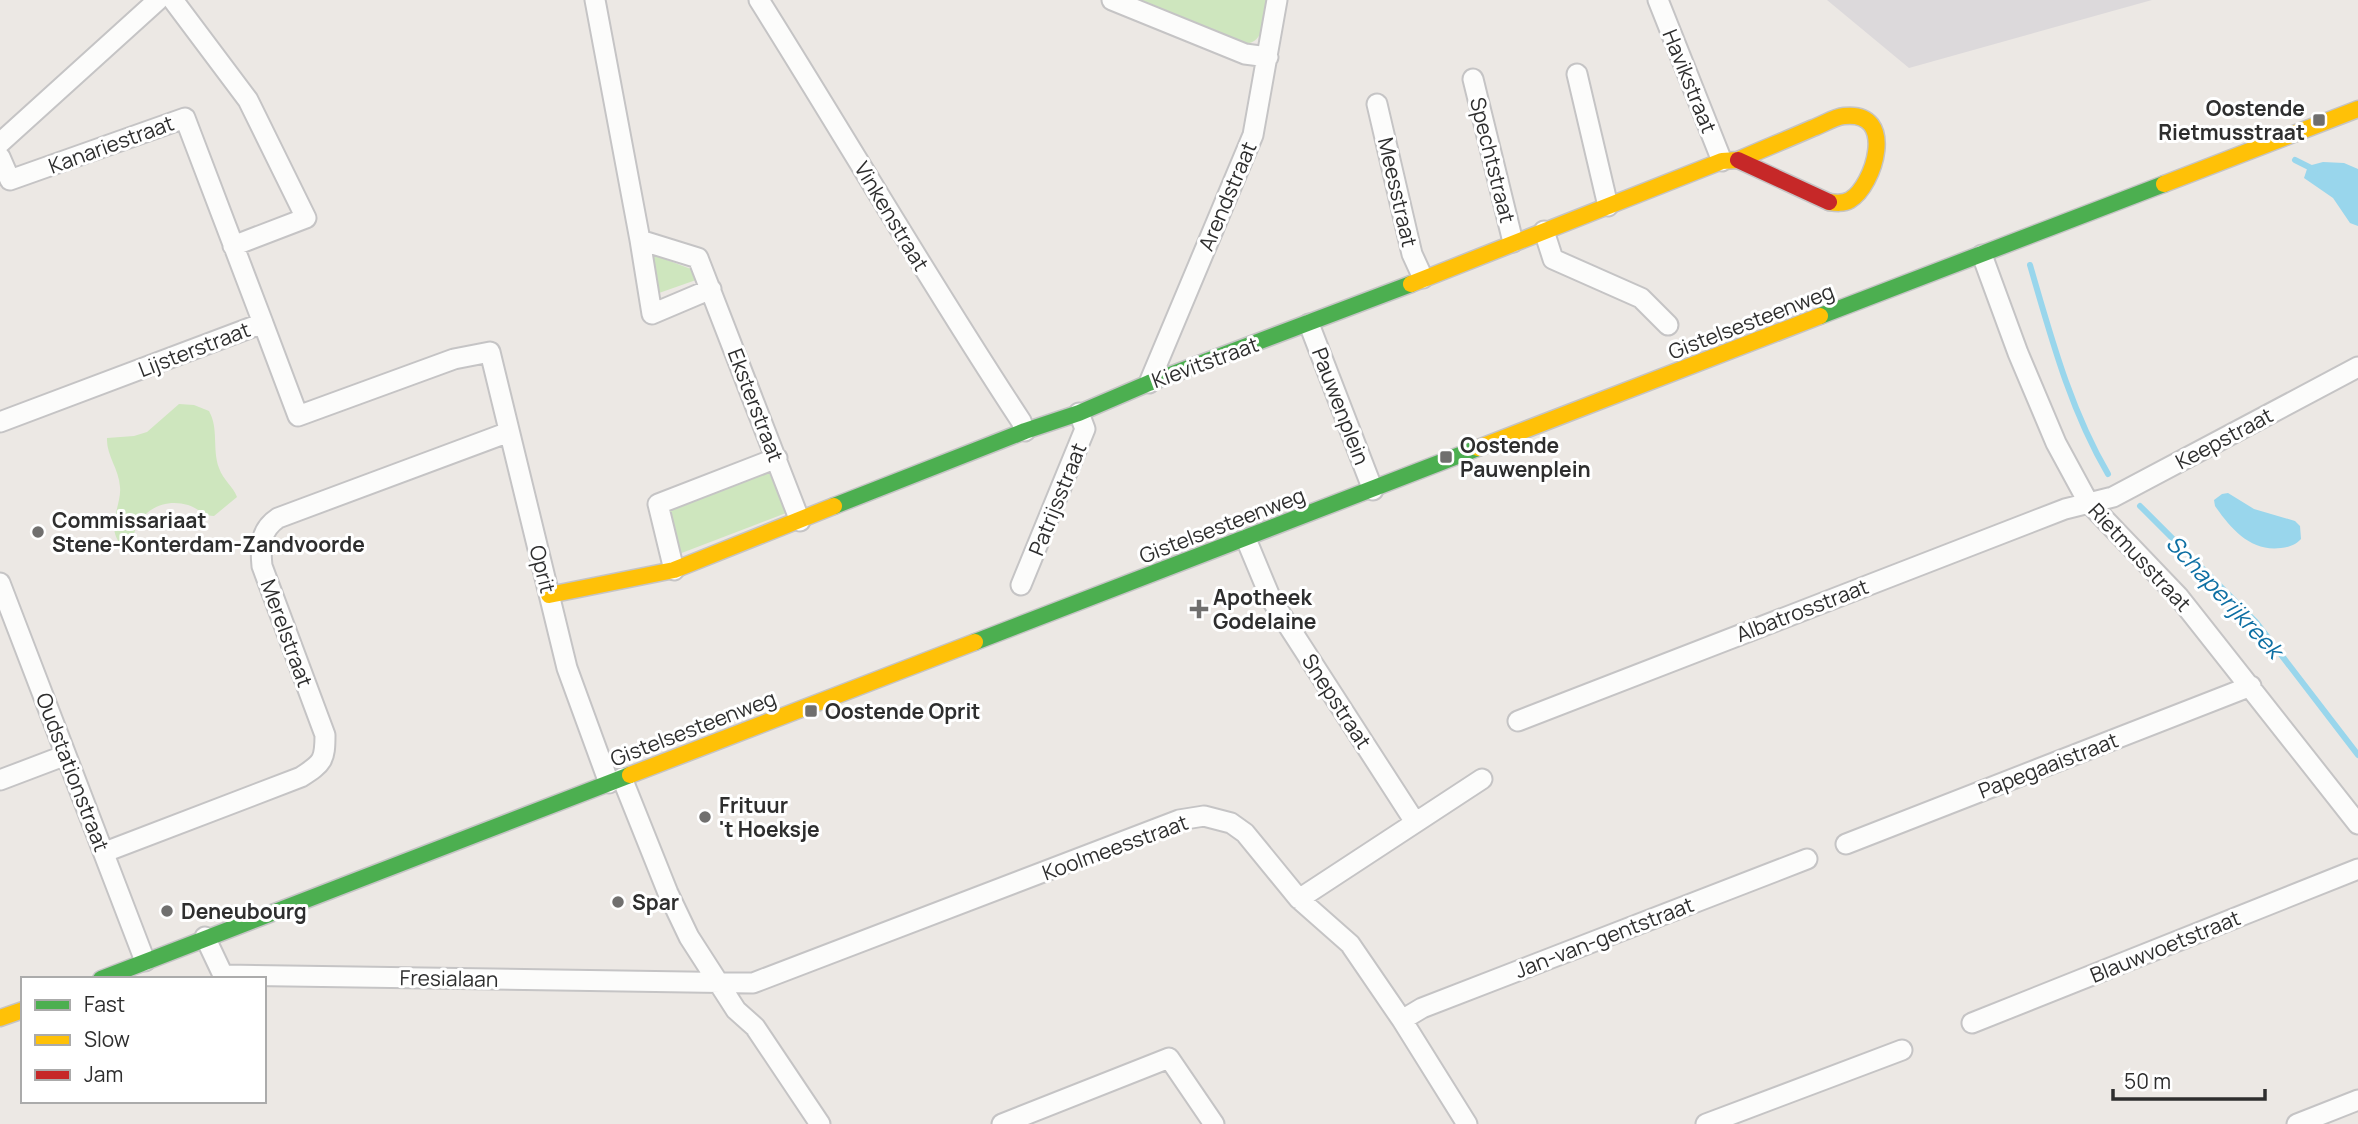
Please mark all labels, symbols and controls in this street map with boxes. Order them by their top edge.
street label: Havikstraat [1656,25,1724,137]
street label: Spechtstraat [1464,94,1522,226]
place label: Oostende Rietmusstraat [2158,94,2305,146]
street label: Kanariestraat [44,108,178,180]
marker: Oostende Rietmusstraat [2311,112,2327,128]
street label: Meesstraat [1372,134,1424,250]
street label: Arendstraat [1191,137,1263,255]
street label: Vinkenstraat [848,156,936,276]
street label: Gistelsesteenweg [1664,277,1838,365]
street label: Lijsterstraat [134,315,254,383]
street label: Kievitstraat [1148,330,1262,394]
street label: Pauwenplein [1306,343,1376,469]
street label: Eksterstraat [722,344,790,466]
street label: Keepstraat [2170,401,2278,475]
place label: Oostende Pauwenplein [1460,431,1591,483]
street label: Patrijsstraat [1022,438,1092,560]
marker: Oostende Pauwenplein [1438,449,1454,465]
street label: Gistelsesteenweg [1135,481,1309,569]
street label: Rietmusstraat [2083,497,2197,617]
place label: Commissariaat Stene-Konterdam-Zandvoorde [52,506,365,558]
marker: Commissariaat Stene-Konterdam-Zandvoorde [30,524,46,540]
water label: Schaperijkreek [2160,527,2293,667]
street label: Oprit [524,542,562,596]
street label: Albatrosstraat [1732,572,1872,648]
street label: Merelstraat [255,575,319,691]
place label: Apotheek Godelaine [1213,583,1316,635]
marker: Apotheek Godelaine [1191,601,1207,617]
street label: Snepstraat [1296,648,1378,754]
street label: Gistelsesteenweg [606,684,780,772]
street label: Oudstationstraat [30,689,116,855]
place label: Oostende Oprit [825,697,980,725]
marker: Oostende Oprit [803,703,819,719]
street label: Papegaaistraat [1974,725,2122,805]
place label: Frituur 't Hoeksje [719,791,820,843]
street label: Koolmeesstraat [1038,808,1192,886]
marker: Frituur 't Hoeksje [697,809,713,825]
place label: Spar [632,888,679,916]
street label: Jan-van-gentstraat [1511,890,1697,984]
marker: Spar [610,894,626,910]
place label: Deneubourg [181,897,307,925]
marker: Deneubourg [159,903,175,919]
street label: Blauwvoetstraat [2086,903,2244,989]
street label: Fresialaan [400,963,498,993]
legend [21,977,266,1103]
text: Fast [84,990,125,1018]
text: Slow [84,1025,130,1053]
scale bar [2113,1058,2265,1102]
text: Jam [84,1060,123,1088]
text: 50 m [2124,1067,2171,1095]

